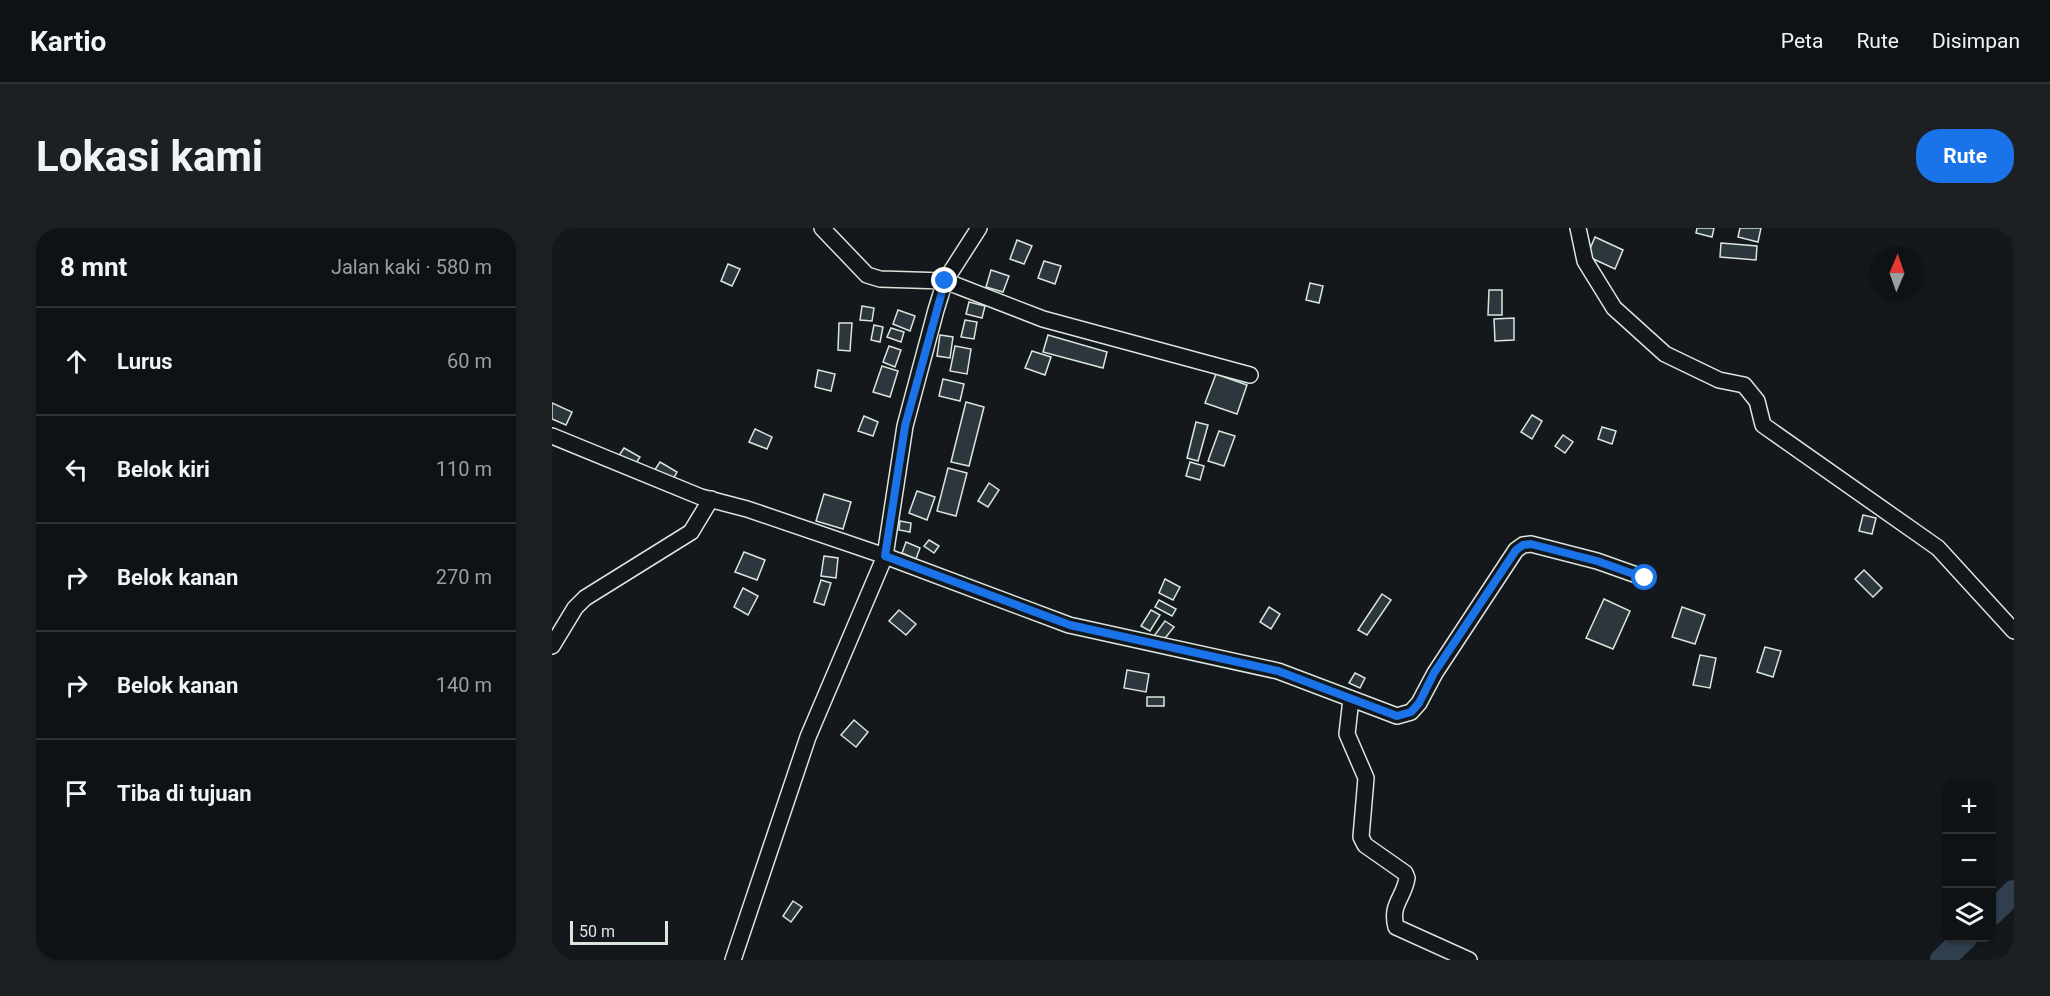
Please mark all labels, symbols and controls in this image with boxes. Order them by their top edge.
text: Kartio [30,25,106,58]
text: Peta [1781,29,1823,53]
text: Rute [1856,29,1899,53]
text: Disimpan [1932,29,2020,53]
button: Rute [1916,129,2014,183]
text: Lokasi kami [36,132,263,181]
north arrow [1870,246,1924,300]
text: 8 mnt [60,252,127,282]
text: Jalan kaki · 580 m [331,255,492,279]
route end [931,267,957,293]
icon: ahead [60,345,93,378]
text: Lurus [117,349,173,374]
text: 60 m [447,349,492,373]
icon: left [60,453,93,486]
text: Belok kiri [117,457,210,482]
text: 110 m [436,457,492,481]
icon: right [60,561,93,594]
route start [1631,564,1657,590]
text: Belok kanan [117,565,238,590]
text: 270 m [436,565,492,589]
icon: right [60,669,93,702]
text: Belok kanan [117,673,238,698]
text: 140 m [436,673,492,697]
icon: arrive [60,777,93,810]
map controls [1942,780,1996,942]
button: + [1942,780,1996,834]
text: Tiba di tujuan [117,781,252,806]
button: − [1942,834,1996,888]
button: layers [1942,888,1996,942]
scale bar [570,918,668,946]
text: 50 m [579,922,615,941]

